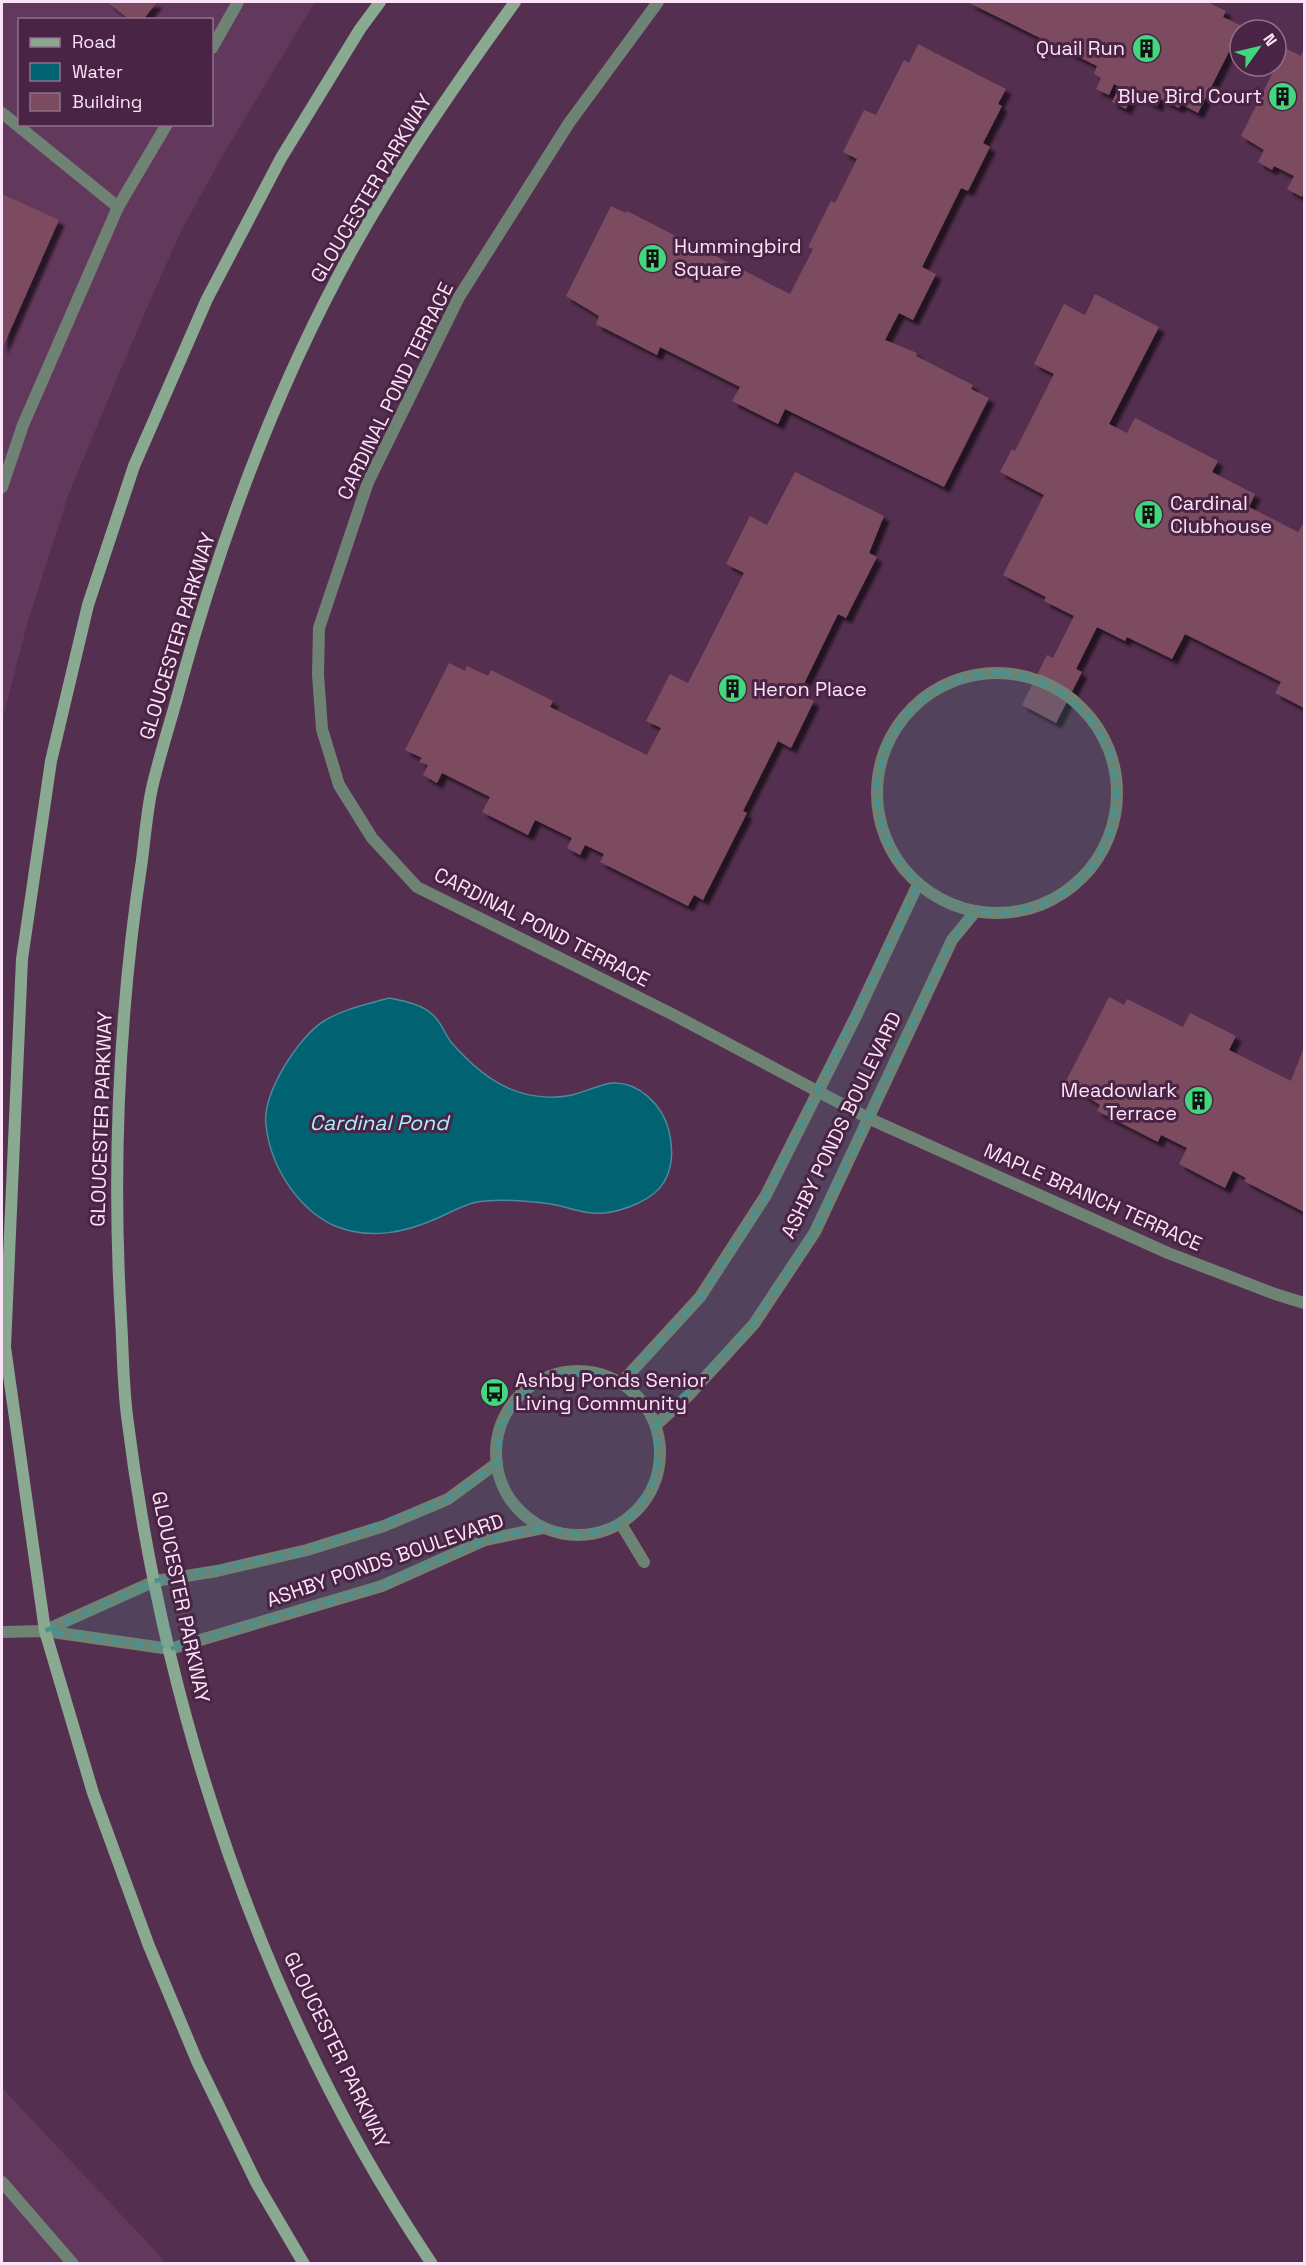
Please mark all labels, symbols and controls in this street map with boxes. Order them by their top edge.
legend [18,18,213,126]
north arrow [1228,18,1288,78]
text: Road [72,30,116,53]
text: N [1258,30,1282,50]
building icon: Quail Run [1130,32,1162,64]
place label: Quail Run [1036,35,1125,61]
text: Water [72,60,123,83]
building icon: Blue Bird Court [1267,80,1299,112]
place label: Blue Bird Court [1117,83,1262,109]
street label: GLOUCESTER PARKWAY [304,89,438,287]
text: Building [72,90,142,113]
place label: Hummingbird Square [674,233,802,282]
building icon: Hummingbird Square [637,242,669,274]
street label: CARDINAL POND TERRACE [331,278,459,504]
place label: Cardinal Clubhouse [1170,490,1272,539]
building icon: Cardinal Clubhouse [1133,499,1165,531]
street label: GLOUCESTER PARKWAY [133,529,221,743]
building icon: Heron Place [716,673,748,705]
place label: Heron Place [753,676,867,702]
street label: CARDINAL POND TERRACE [430,861,654,993]
street label: ASHBY PONDS BOULEVARD [775,1007,907,1243]
street label: GLOUCESTER PARKWAY [84,1011,118,1227]
place label: Meadowlark Terrace [1061,1077,1177,1126]
building icon: Meadowlark Terrace [1182,1085,1214,1117]
water label: Cardinal Pond [310,1109,451,1136]
street label: MAPLE BRANCH TERRACE [980,1137,1206,1257]
place label: Ashby Ponds Senior Living Community [515,1367,707,1416]
bus stop icon: Ashby Ponds Senior Living Community [478,1376,510,1408]
street label: GLOUCESTER PARKWAY [146,1489,216,1705]
street label: ASHBY PONDS BOULEVARD [263,1507,507,1613]
street label: GLOUCESTER PARKWAY [278,1947,396,2153]

